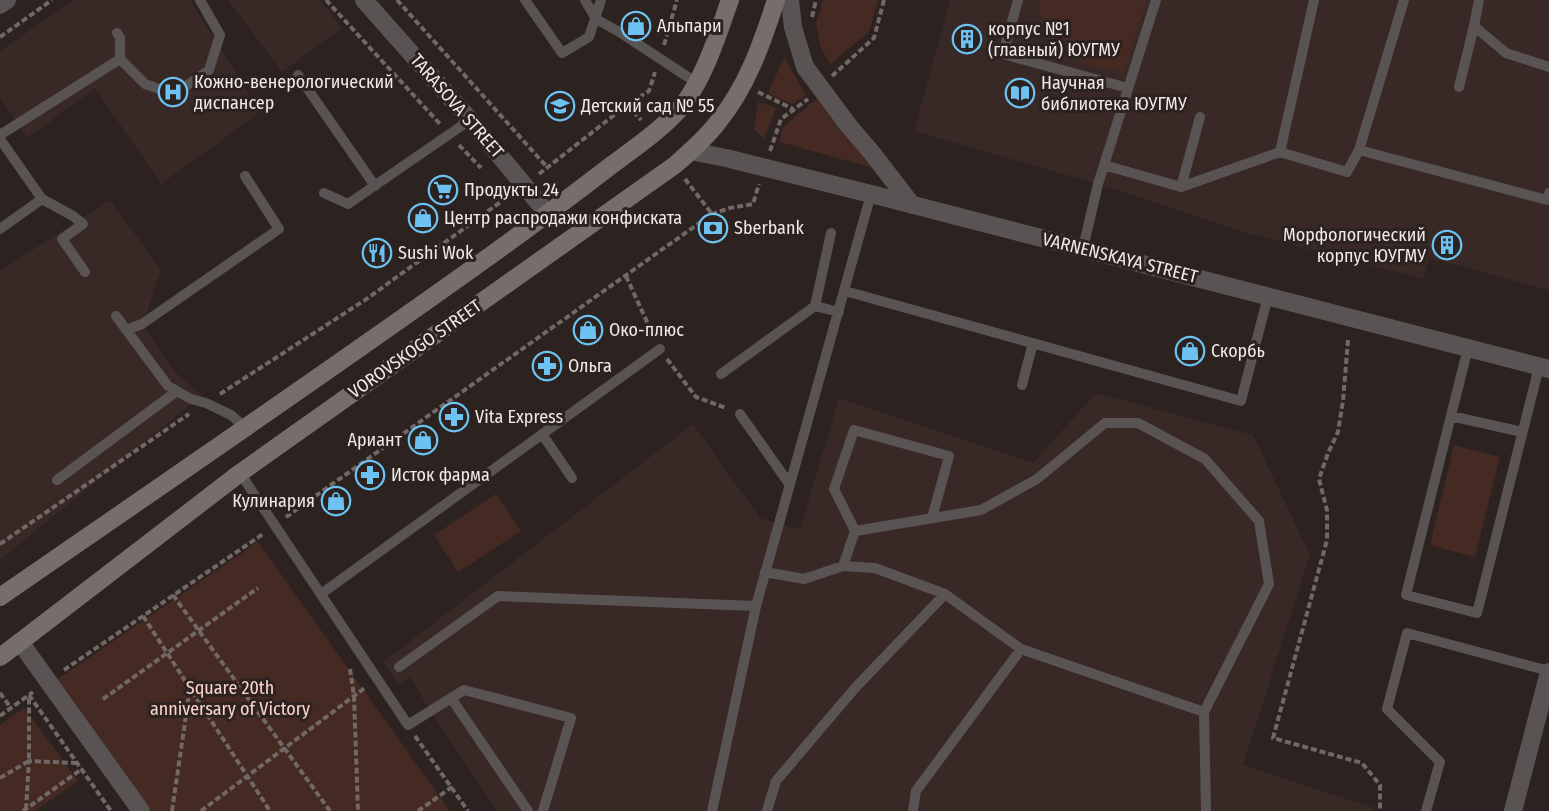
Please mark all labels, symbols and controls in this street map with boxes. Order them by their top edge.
shop icon: Альпари [620,10,652,42]
place label: Альпари [657,15,722,37]
place label: корпус №1 (главный) ЮУГМУ [988,18,1120,61]
building icon: корпус №1 (главный) ЮУГМУ [951,23,983,55]
street label: TARASOVA STREET [406,49,509,163]
place label: Кожно-венерологический диспансер [194,71,394,114]
place label: Научная библиотека ЮУГМУ [1041,72,1187,115]
hospital icon: Кожно-венерологический диспансер [157,76,189,108]
library icon: Научная библиотека ЮУГМУ [1004,77,1036,109]
school or university icon: Детский сад № 55 [544,90,576,122]
place label: Детский сад № 55 [580,95,714,117]
supermarket icon: Продукты 24 [427,174,459,206]
place label: Продукты 24 [464,179,559,201]
shop icon: Центр распродажи конфиската [407,202,439,234]
place label: Центр распродажи конфиската [444,207,682,229]
bank icon: Sberbank [697,212,729,244]
place label: Sberbank [734,217,804,239]
place label: Морфологический корпус ЮУГМУ [1283,224,1426,267]
street label: VARNENSKAYA STREET [1040,228,1201,288]
building icon: Морфологический корпус ЮУГМУ [1431,229,1463,261]
restaurant icon: Sushi Wok [361,237,393,269]
place label: Sushi Wok [398,242,474,264]
street label: VOROVSKOGO STREET [344,294,486,403]
shop icon: Око-плюс [572,314,604,346]
place label: Око-плюс [609,319,684,341]
shop icon: Скорбь [1174,335,1206,367]
place label: Скорбь [1211,340,1265,362]
pharmacy icon: Ольга [531,350,563,382]
place label: Ольга [568,355,612,377]
pharmacy icon: Vita Express [438,401,470,433]
place label: Vita Express [475,406,564,428]
shop icon: Ариант [407,424,439,456]
place label: Ариант [348,429,403,451]
pharmacy icon: Исток фарма [354,459,386,491]
place label: Исток фарма [391,464,490,486]
shop icon: Кулинария [320,485,352,517]
place label: Кулинария [232,490,315,512]
park label: Square 20th anniversary of Victory [150,677,310,720]

